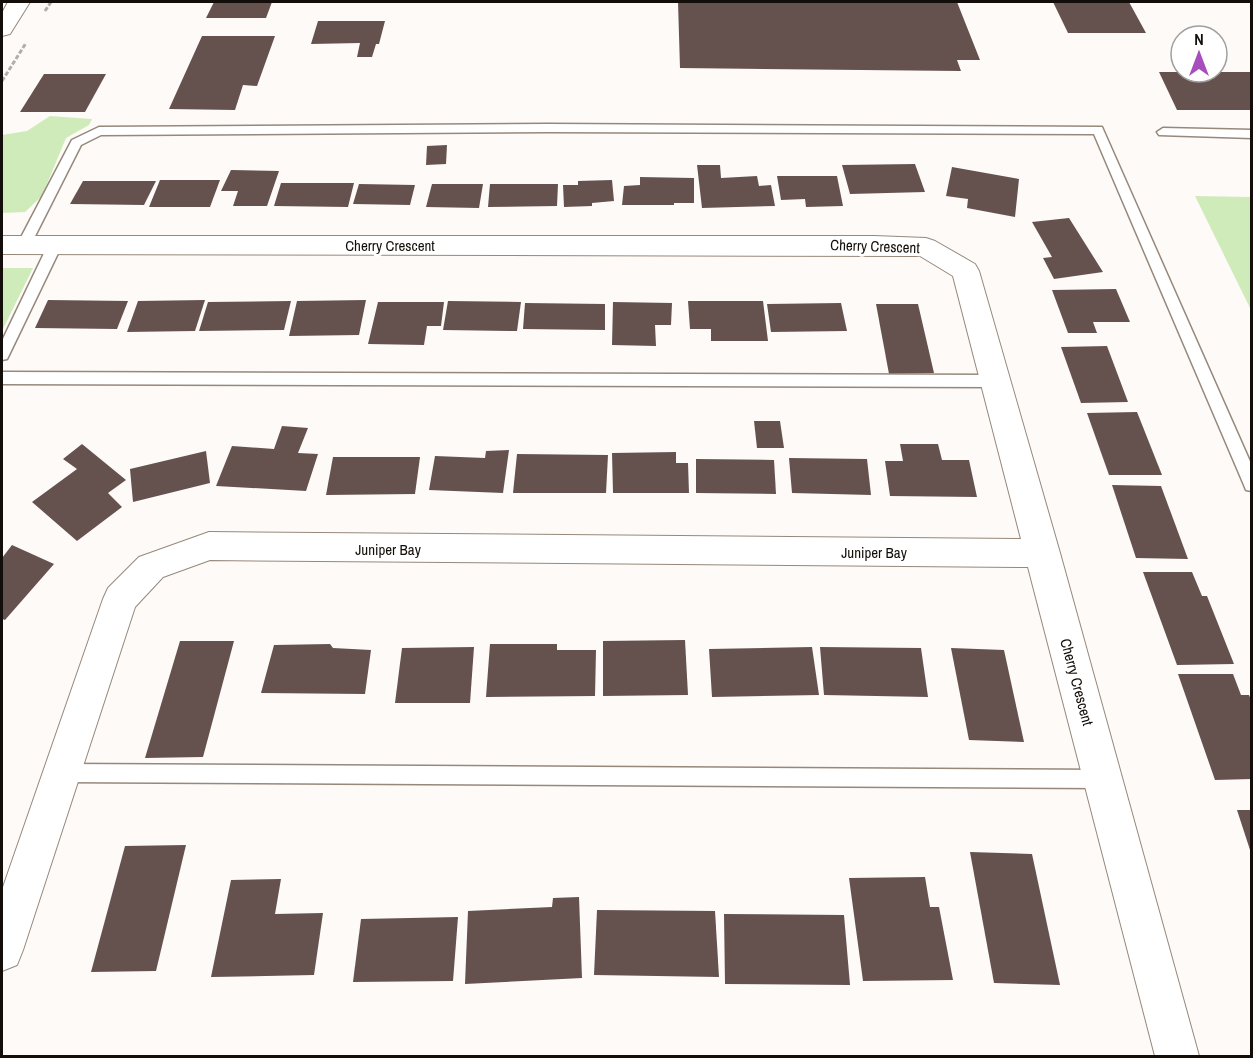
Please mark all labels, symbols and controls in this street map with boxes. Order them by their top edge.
north arrow [1169,24,1229,84]
text: N [1194,28,1204,50]
street label: Cherry Crescent [830,234,921,258]
street label: Cherry Crescent [345,235,435,256]
street label: Juniper Bay [355,539,422,560]
street label: Juniper Bay [841,542,908,563]
street label: Cherry Crescent [1055,636,1099,729]

